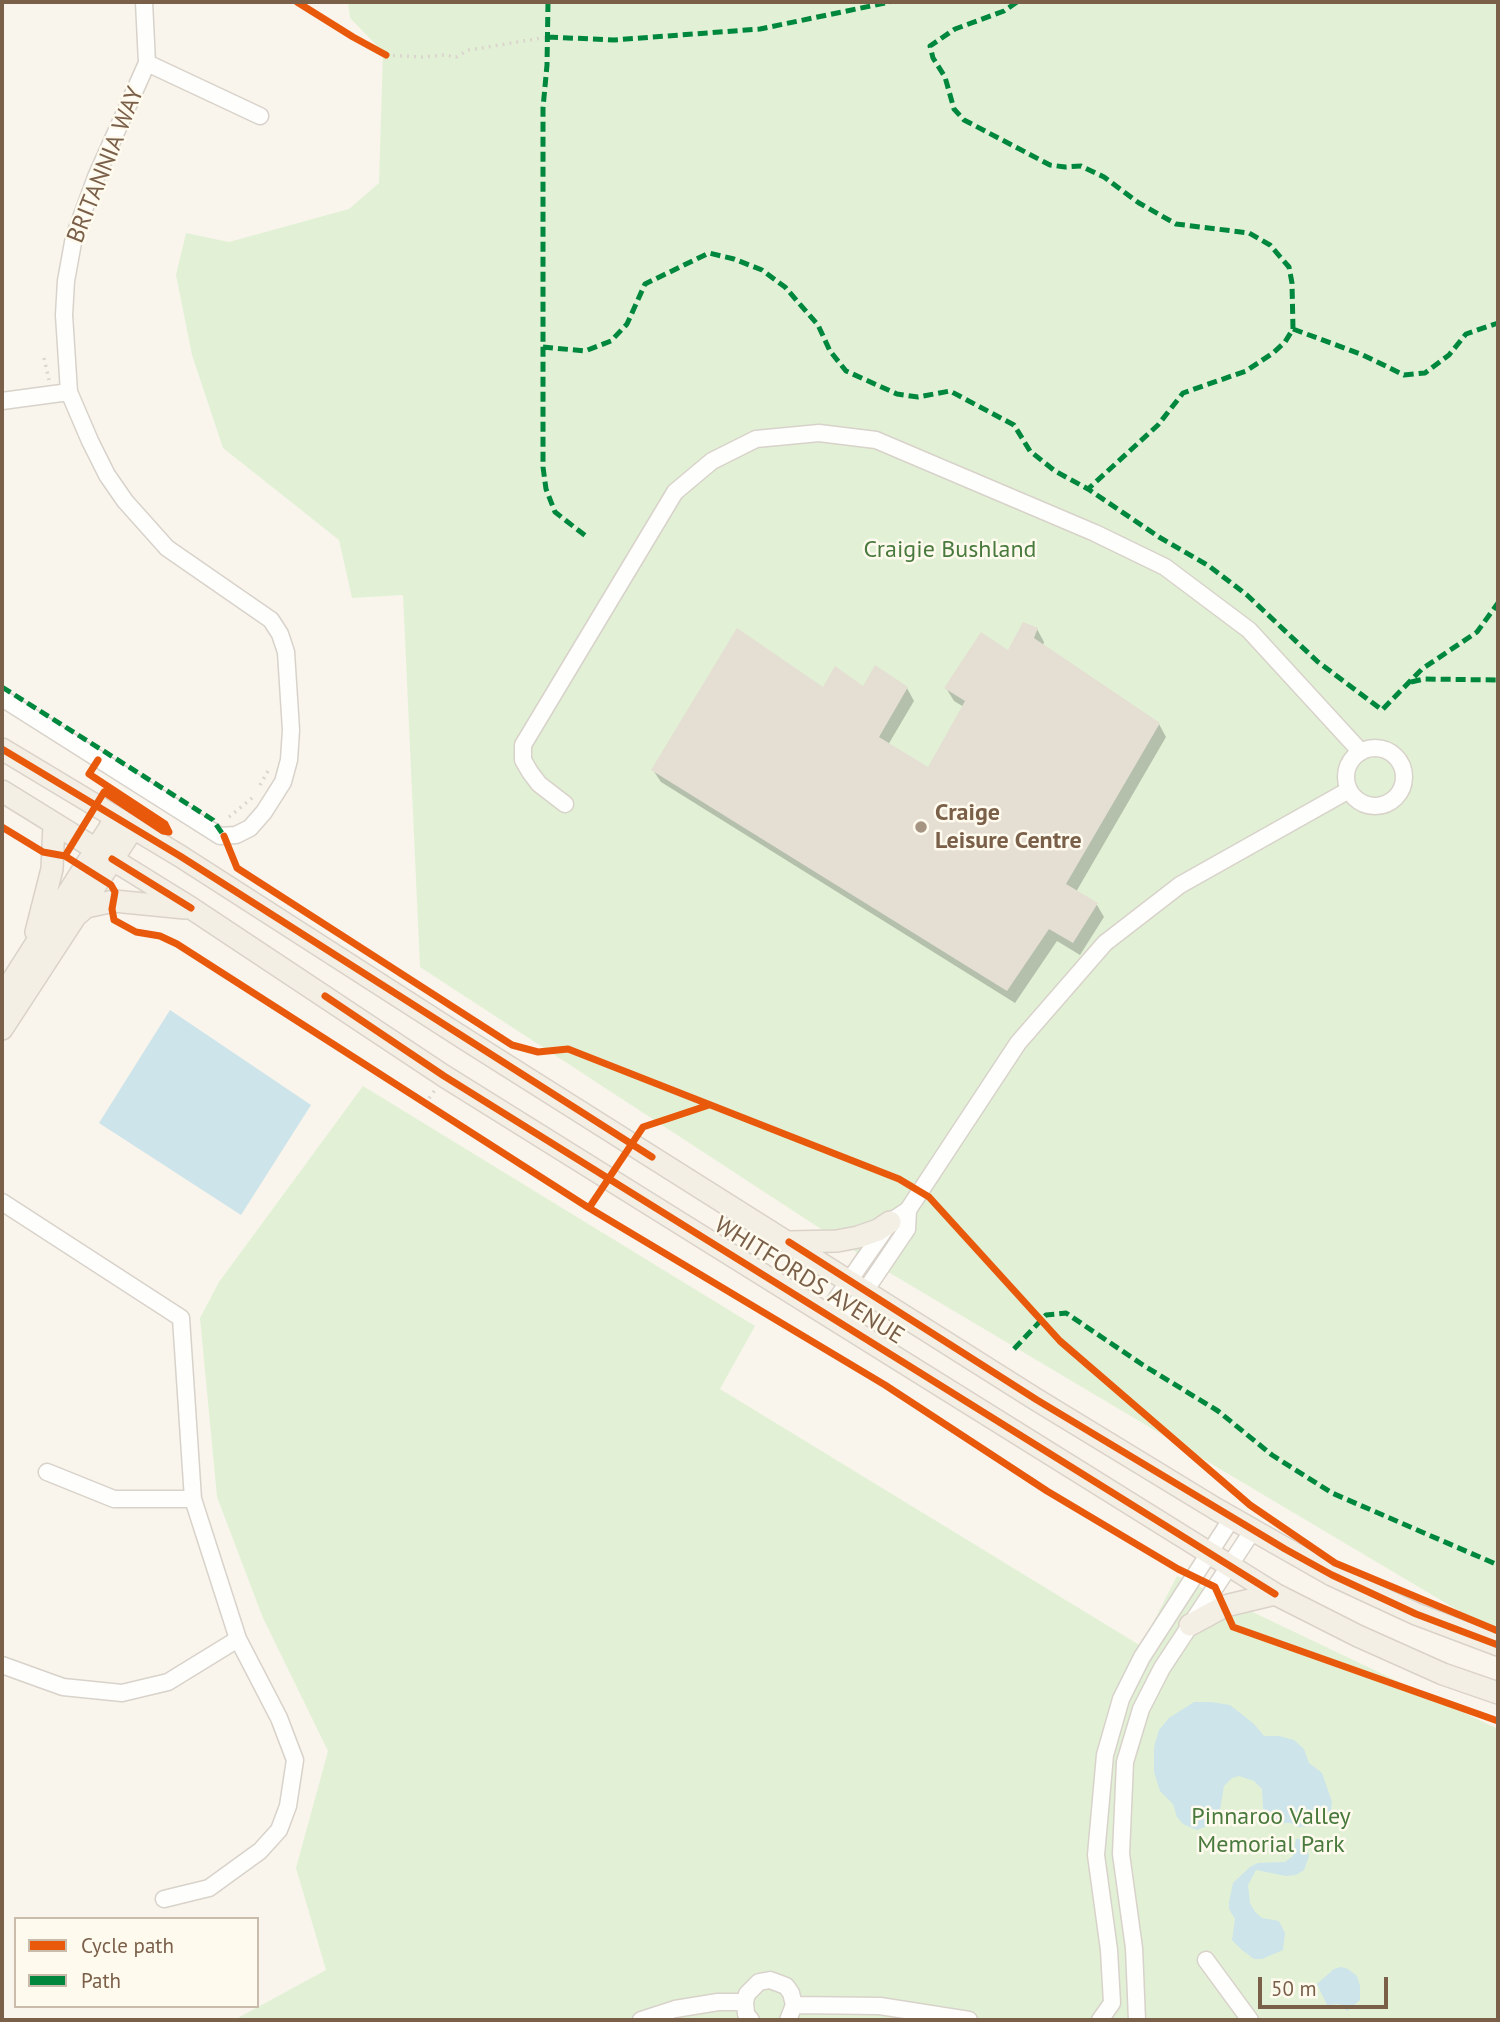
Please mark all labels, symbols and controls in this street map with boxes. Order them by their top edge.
street label: BRITANNIA WAY [62,83,150,247]
park label: Craigie Bushland [864,536,1036,564]
place label: Craige Leisure Centre [935,799,1082,855]
marker: Craige Leisure Centre [913,819,929,835]
street label: WHITFORDS AVENUE [709,1211,909,1351]
park label: Pinnaroo Valley Memorial Park [1191,1803,1351,1859]
legend [14,1917,259,2008]
text: Cycle path [81,1932,174,1959]
scale bar [1262,1962,1392,2006]
text: Path [81,1967,121,1994]
text: 50 m [1271,1975,1317,2002]

